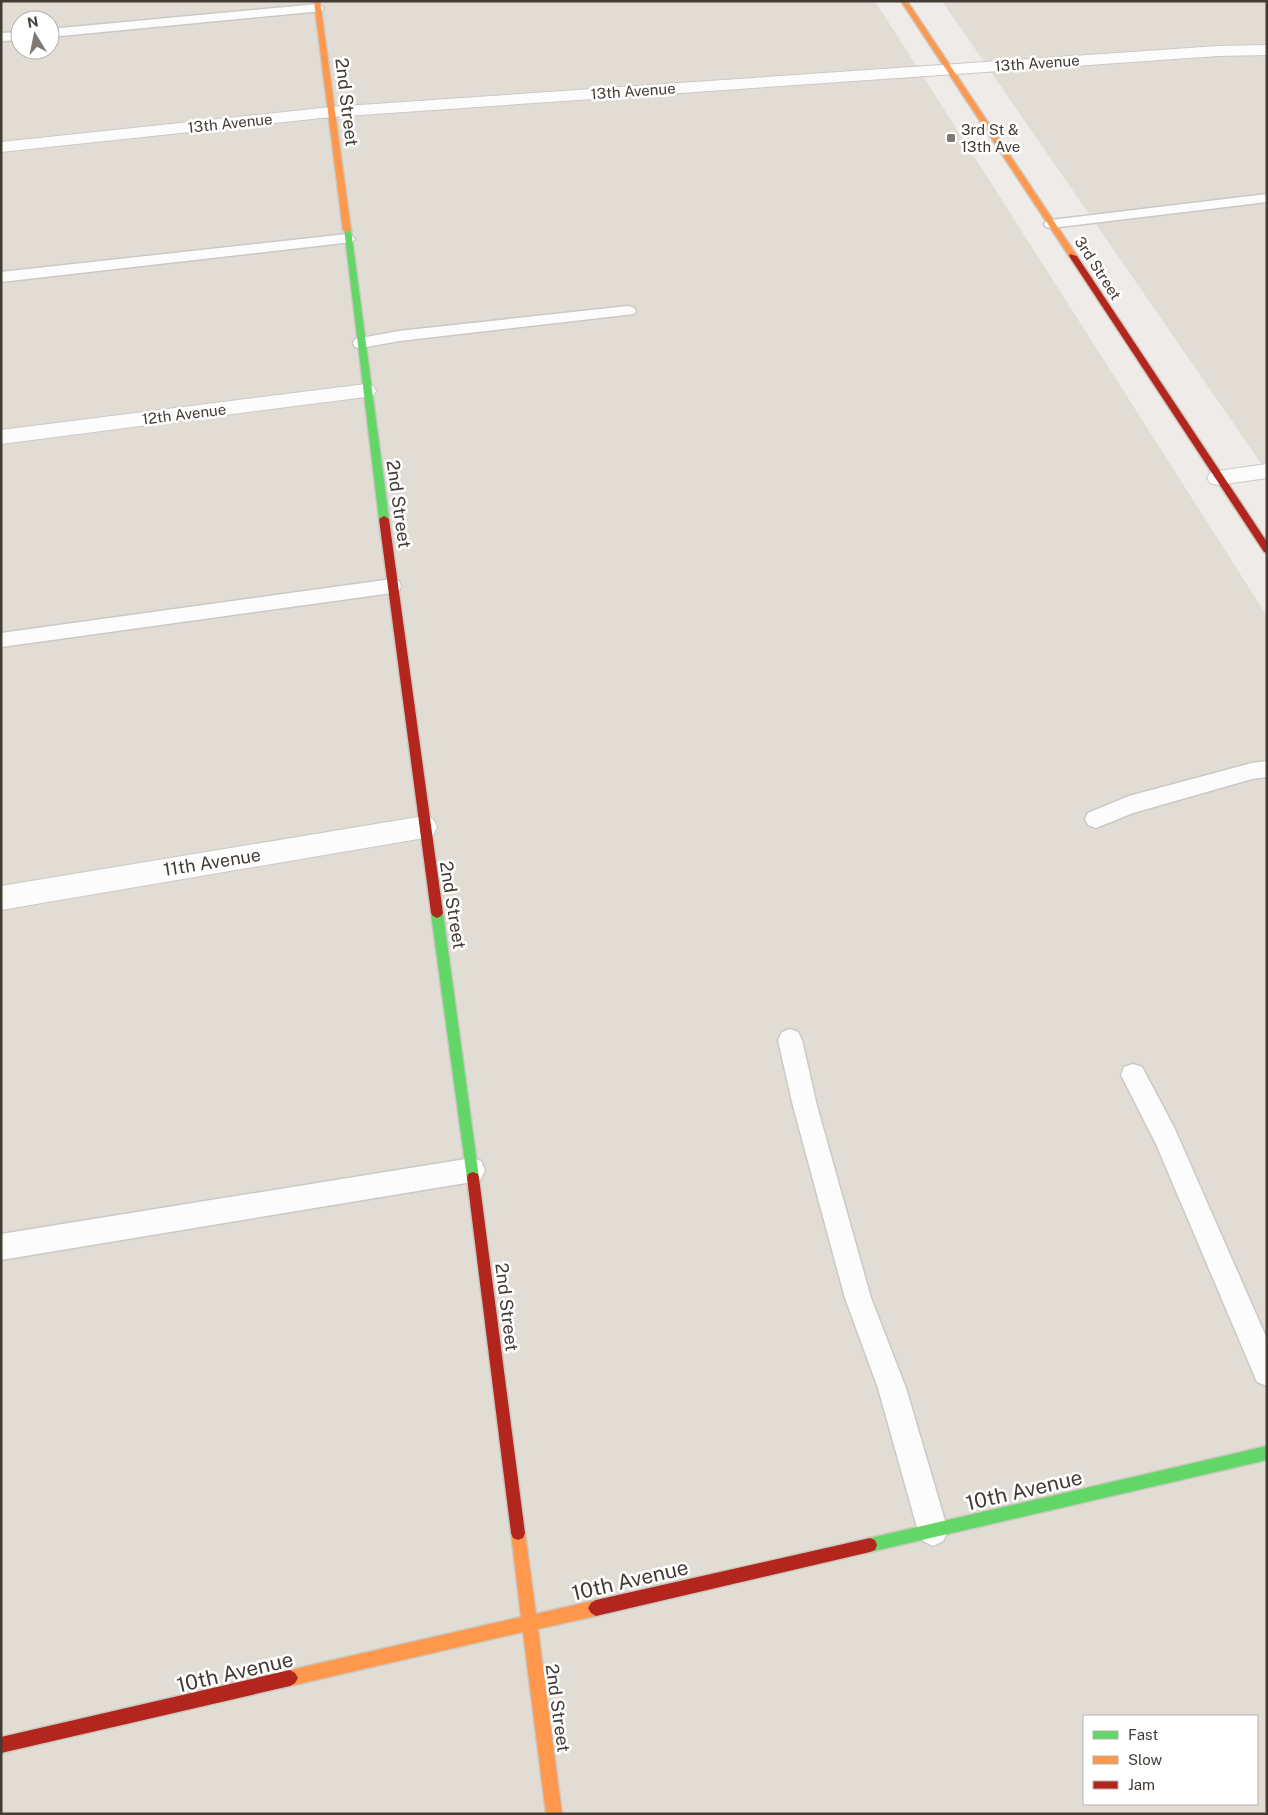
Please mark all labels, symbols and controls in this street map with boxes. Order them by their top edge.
north arrow [10,10,60,60]
text: N [26,13,40,31]
street label: 13th Avenue [994,52,1080,74]
street label: 2nd Street [331,57,363,147]
street label: 13th Avenue [590,80,676,102]
street label: 13th Avenue [187,110,273,136]
place label: 3rd St & 13th Ave [961,121,1020,155]
marker: 3rd St & 13th Ave [945,132,957,144]
street label: 3rd Street [1071,233,1125,303]
street label: 12th Avenue [141,400,227,428]
street label: 2nd Street [382,459,416,549]
street label: 11th Avenue [162,844,262,880]
street label: 2nd Street [436,859,470,951]
street label: 2nd Street [491,1262,523,1352]
street label: 10th Avenue [963,1464,1085,1516]
street label: 10th Avenue [569,1554,691,1606]
street label: 10th Avenue [174,1646,296,1698]
street label: 2nd Street [541,1663,575,1753]
legend [1083,1715,1258,1805]
text: Fast [1128,1726,1158,1743]
text: Slow [1128,1751,1163,1768]
text: Jam [1128,1776,1155,1793]

